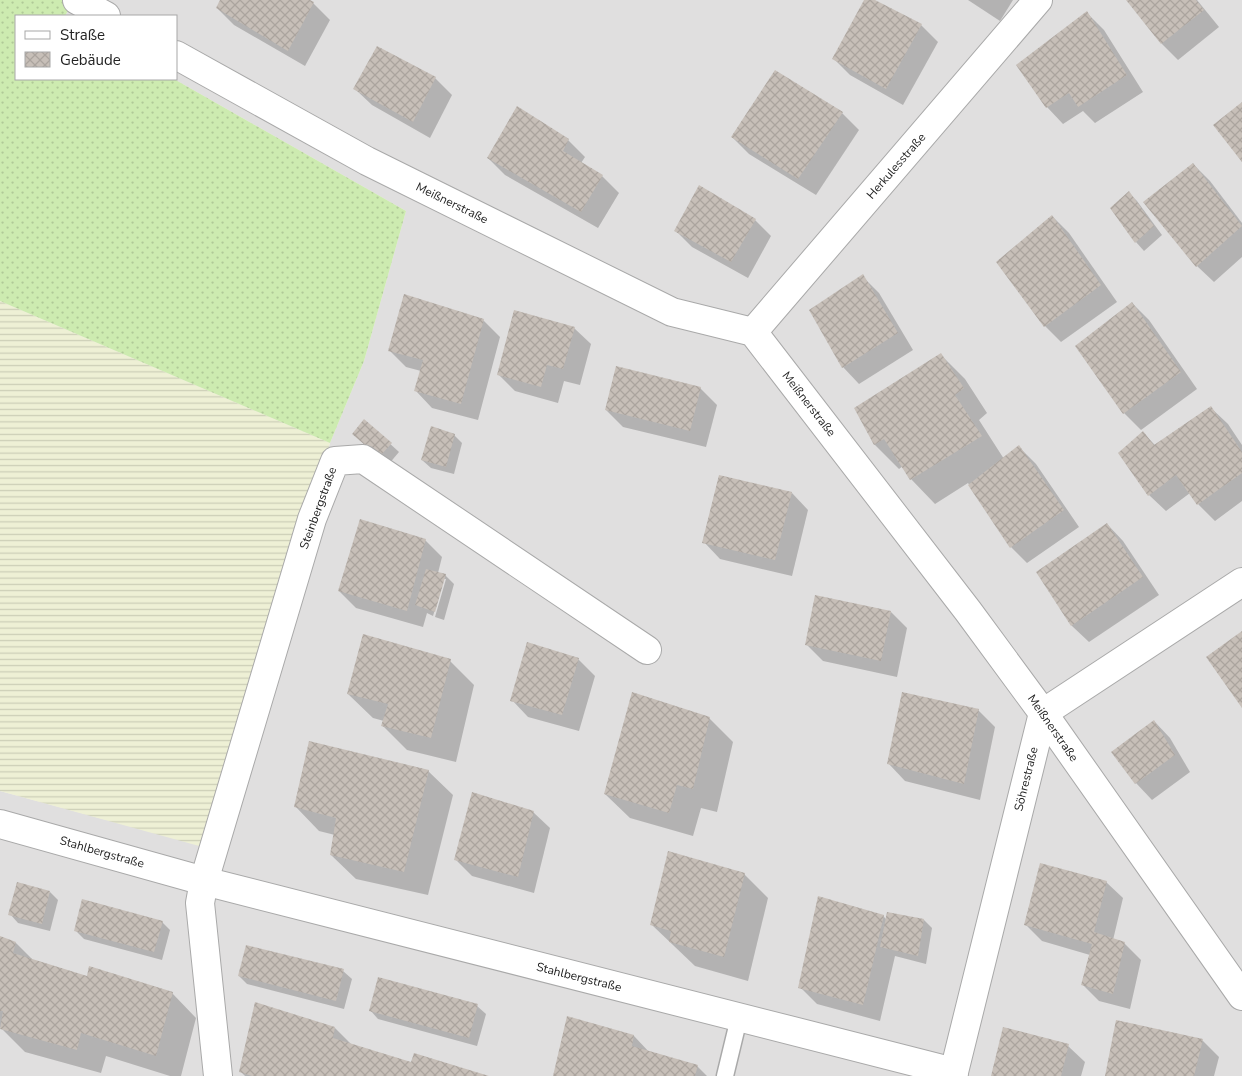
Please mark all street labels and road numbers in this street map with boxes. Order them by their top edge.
street label: Herkulesstraße [863,130,929,202]
street label: Meißnerstraße [413,179,491,227]
street label: Meißnerstraße [779,368,839,440]
street label: Steinbergstraße [296,465,340,551]
street label: Meißnerstraße [1024,691,1082,765]
street label: Söhrestraße [1010,745,1042,813]
street label: Stahlbergstraße [58,832,146,872]
street label: Stahlbergstraße [535,959,623,995]

